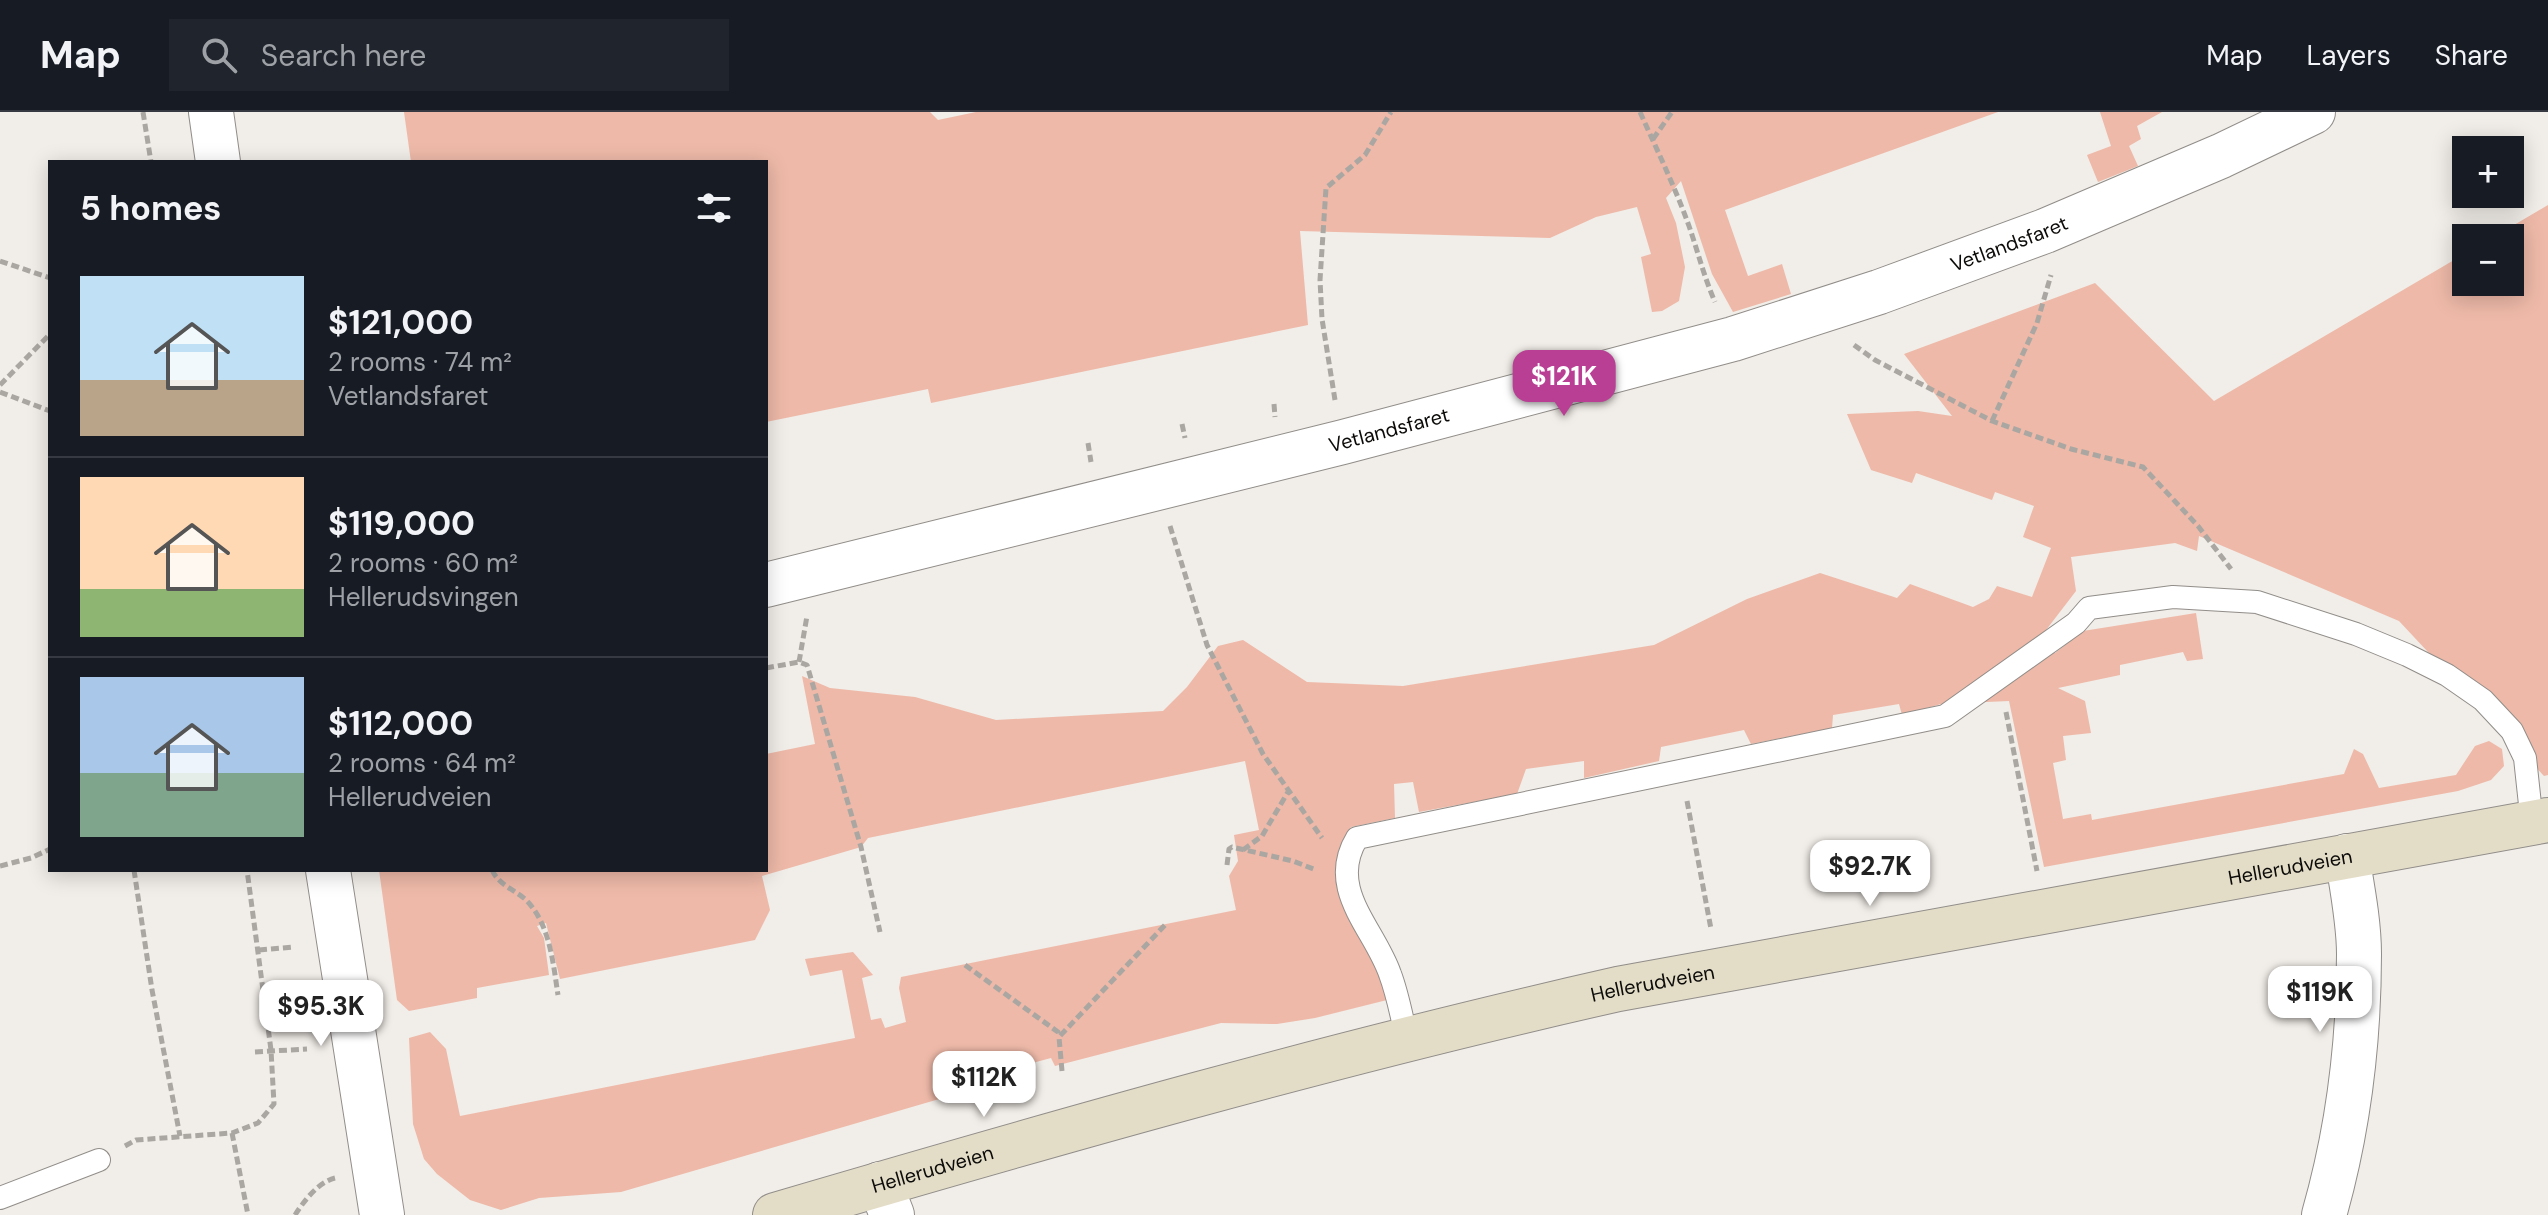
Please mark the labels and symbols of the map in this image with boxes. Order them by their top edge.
street label: Vetlandsfaret [1947,210,2072,278]
pin: $121K [1508,350,1620,418]
street label: Vetlandsfaret [1326,401,1452,458]
pin: $92.7K [1805,840,1935,908]
street label: Hellerudveien [2226,843,2354,891]
street label: Hellerudveien [1588,959,1717,1008]
pin: $119K [2264,966,2376,1034]
pin: $95.3K [256,980,386,1048]
pin: $112K [928,1051,1040,1119]
street label: Hellerudveien [868,1139,996,1199]

